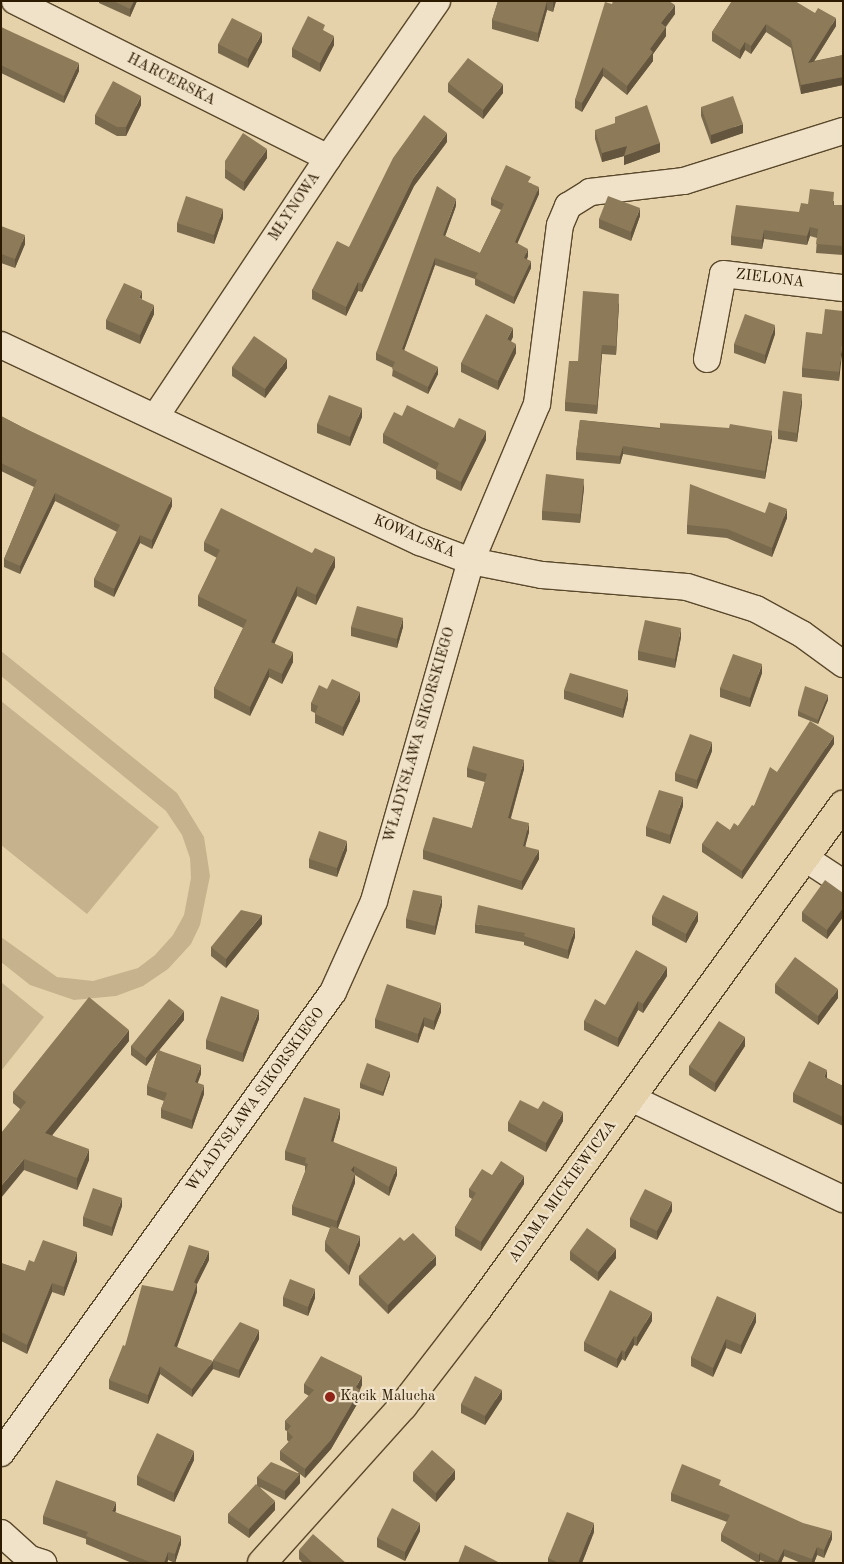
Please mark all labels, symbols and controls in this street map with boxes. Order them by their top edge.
street label: HARCERSKA [124,50,218,110]
street label: MŁYNOWA [265,169,325,245]
street label: ZIELONA [735,266,805,292]
street label: KOWALSKA [370,512,458,562]
street label: WŁADYSŁAWA SIKORSKIEGO [381,625,459,845]
street label: WŁADYSŁAWA SIKORSKIEGO [183,1004,329,1196]
street label: ADAMA MICKIEWICZA [505,1117,621,1267]
place label: Kącik Malucha [340,1388,435,1406]
marker: Kącik Malucha [324,1391,336,1403]

